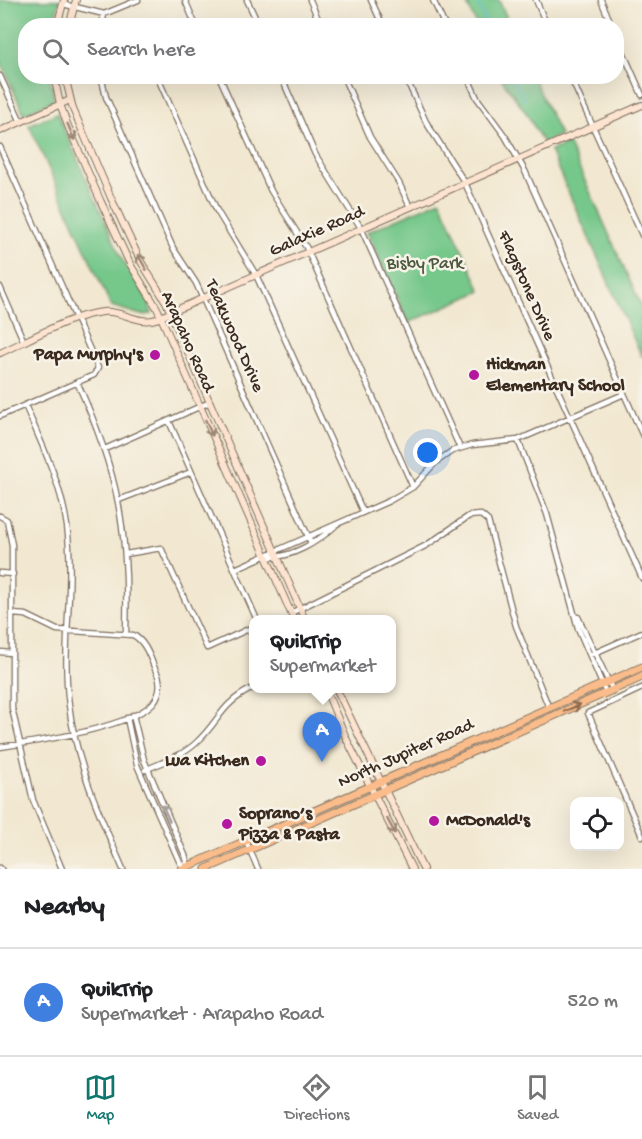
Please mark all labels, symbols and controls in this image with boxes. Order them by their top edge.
search box [18,18,624,84]
icon: search [39,35,72,68]
text: Search here [87,38,195,64]
one-way arrow [65,123,77,141]
street label: Galaxie Road [266,201,369,262]
street label: Flagstone Drive [492,227,560,345]
one-way arrow [136,254,148,271]
park label: Bisby Park [386,254,465,275]
street label: Teakwood Drive [199,276,268,396]
street label: Arapaho Road [155,288,219,397]
place label: Papa Murphy's [33,345,144,366]
marker: Papa Murphy's [148,348,162,362]
place label: Hickman Elementary School [486,355,625,397]
marker: Hickman Elementary School [467,368,481,382]
one-way arrow [204,419,216,437]
your location [413,438,442,467]
popup [249,615,396,693]
text: QuikTrip [270,630,341,656]
text: Supermarket [270,656,375,679]
one-way arrow [562,702,581,713]
pin: A [302,712,342,762]
street label: North Jupiter Road [335,714,478,793]
place label: Lua Kitchen [165,751,249,772]
marker: Lua Kitchen [254,754,268,768]
map controls [570,797,624,851]
button: locate [570,797,624,851]
place label: Soprano’s Pizza & Pasta [238,804,340,846]
one-way arrow [160,805,172,823]
place label: McDonald's [446,811,531,832]
marker: McDonald's [427,814,441,828]
marker: Soprano’s Pizza & Pasta [220,817,234,831]
one-way arrow [386,817,397,835]
text: Nearby [24,893,105,924]
text: QuikTrip [81,978,153,1004]
text: A [38,991,49,1014]
text: 520 m [567,991,618,1014]
text: Supermarket · Arapaho Road [81,1004,323,1027]
tab: Map [84,1071,117,1126]
tab: Directions [284,1071,350,1126]
tab: Saved [517,1071,558,1126]

